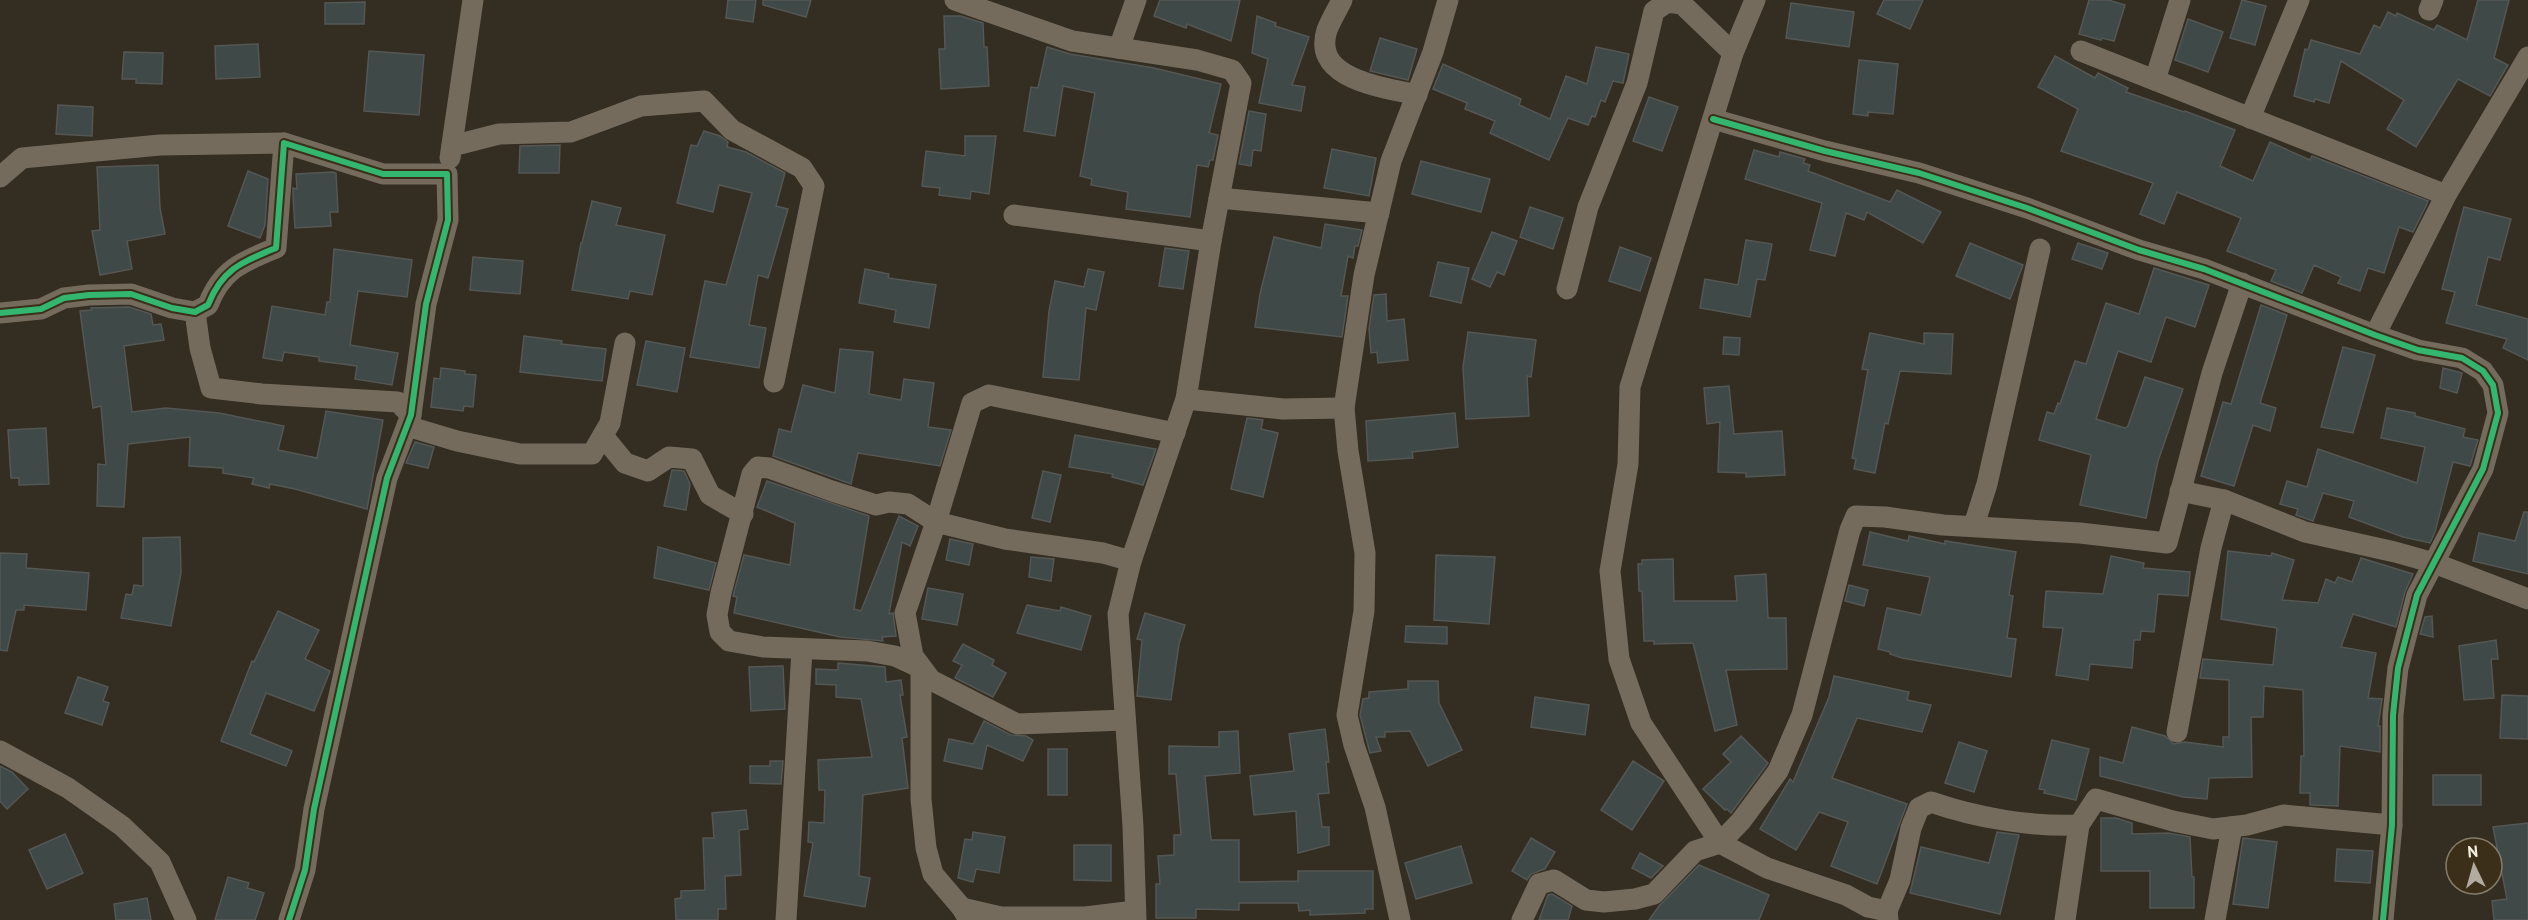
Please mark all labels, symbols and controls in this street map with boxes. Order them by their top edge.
north arrow [2444,836,2504,896]
text: N [2467,841,2479,861]

